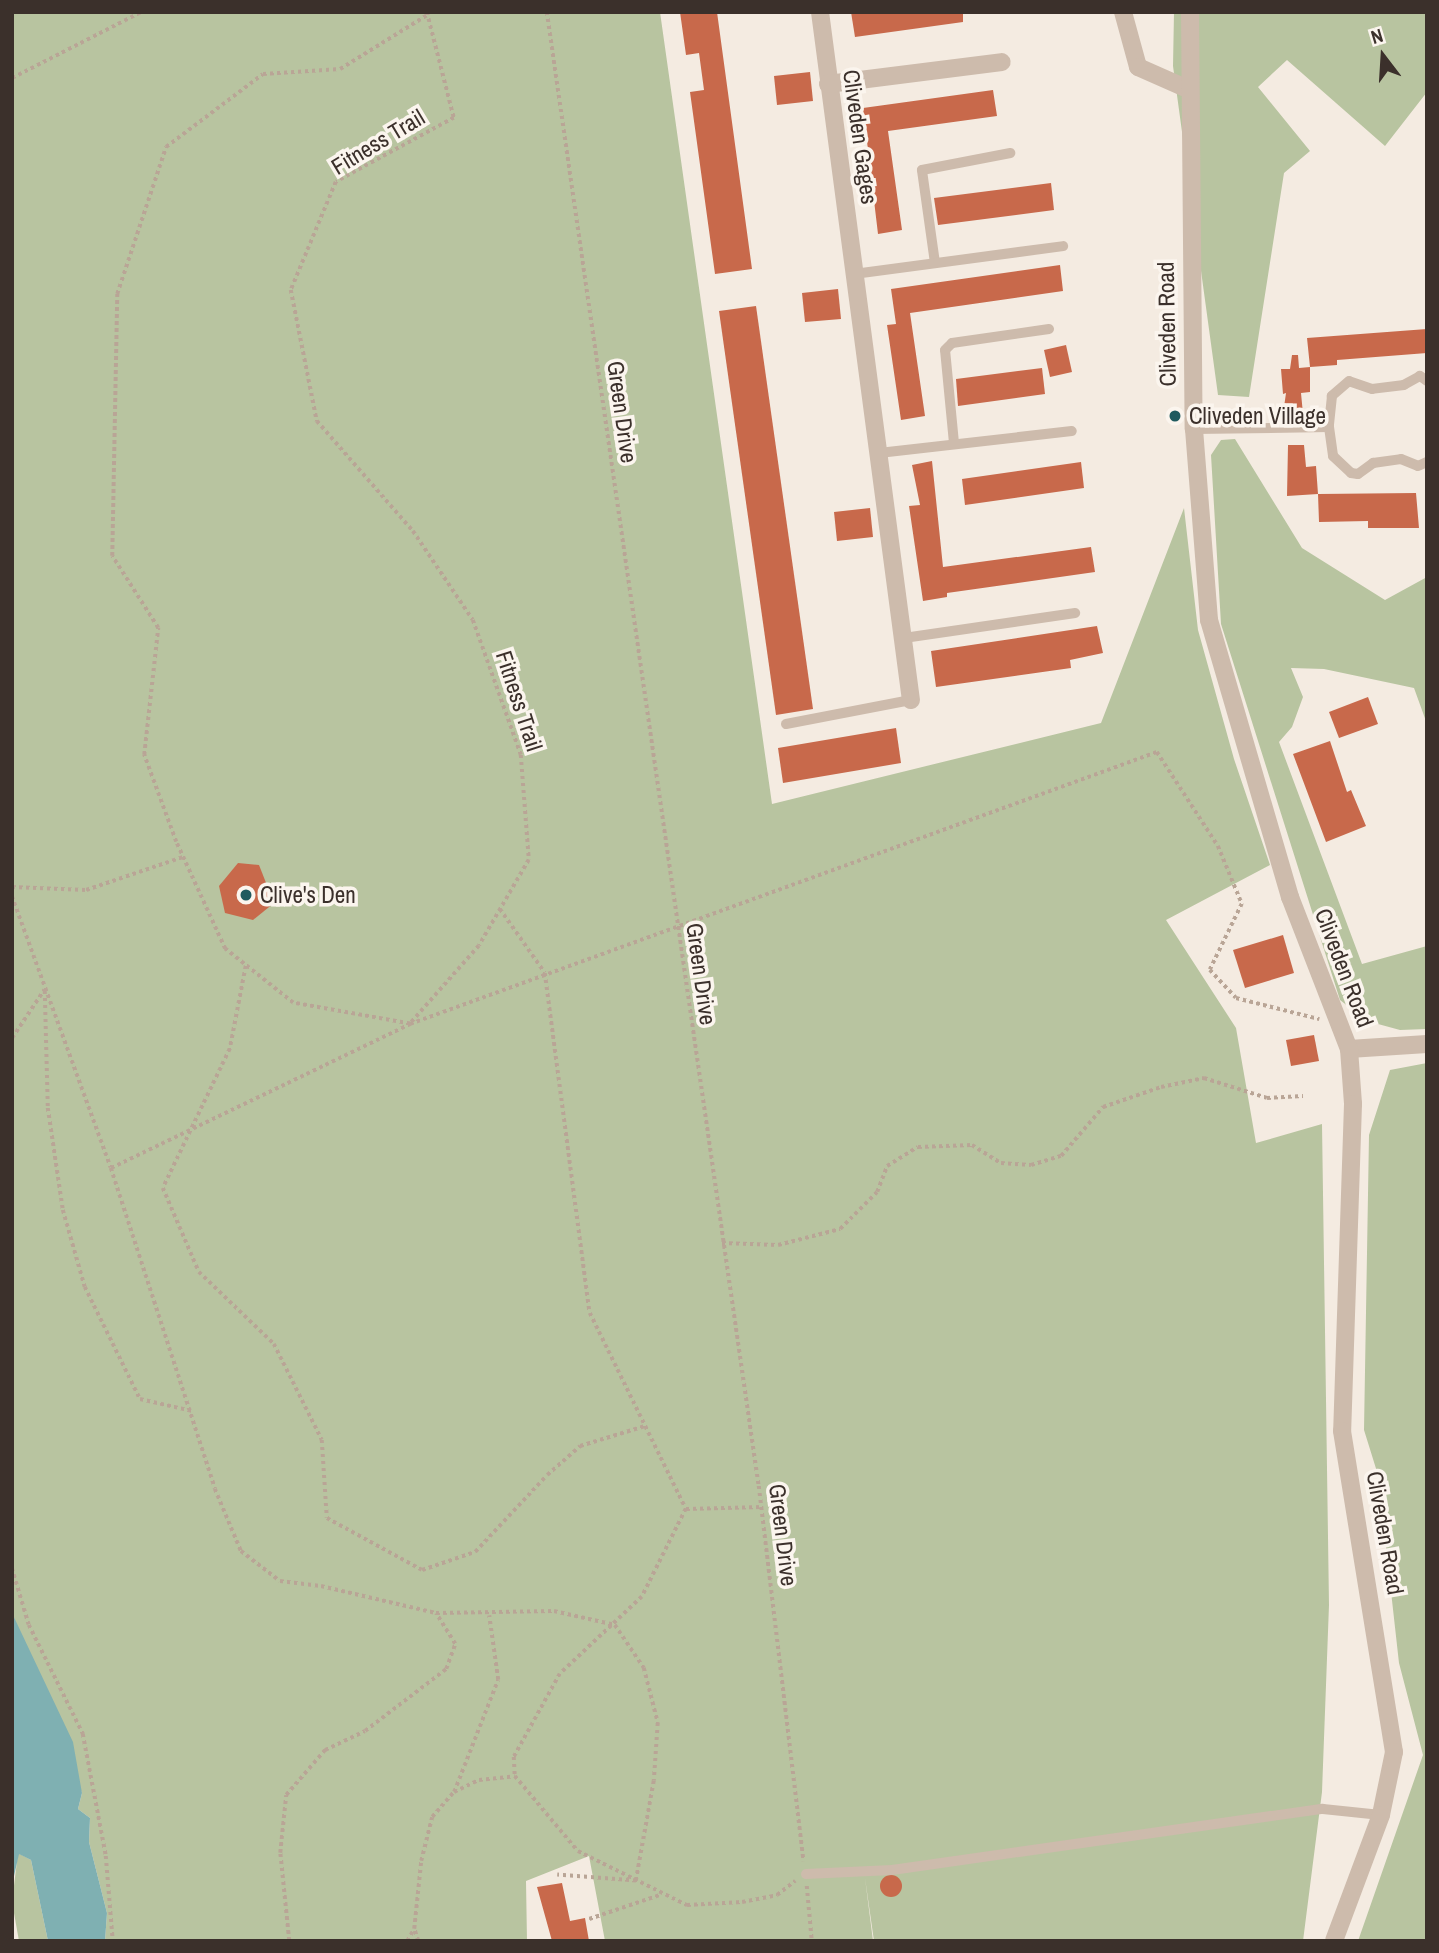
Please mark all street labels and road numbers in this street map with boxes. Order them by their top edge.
street label: Cliveden Gages [837,68,883,206]
street label: Fitness Trail [326,103,430,181]
street label: Cliveden Road [1152,261,1182,387]
street label: Green Drive [601,359,643,465]
street label: Fitness Trail [490,647,548,755]
street label: Cliveden Road [1309,905,1379,1031]
street label: Green Drive [680,921,722,1027]
street label: Cliveden Road [1361,1469,1409,1597]
street label: Green Drive [763,1482,803,1588]

